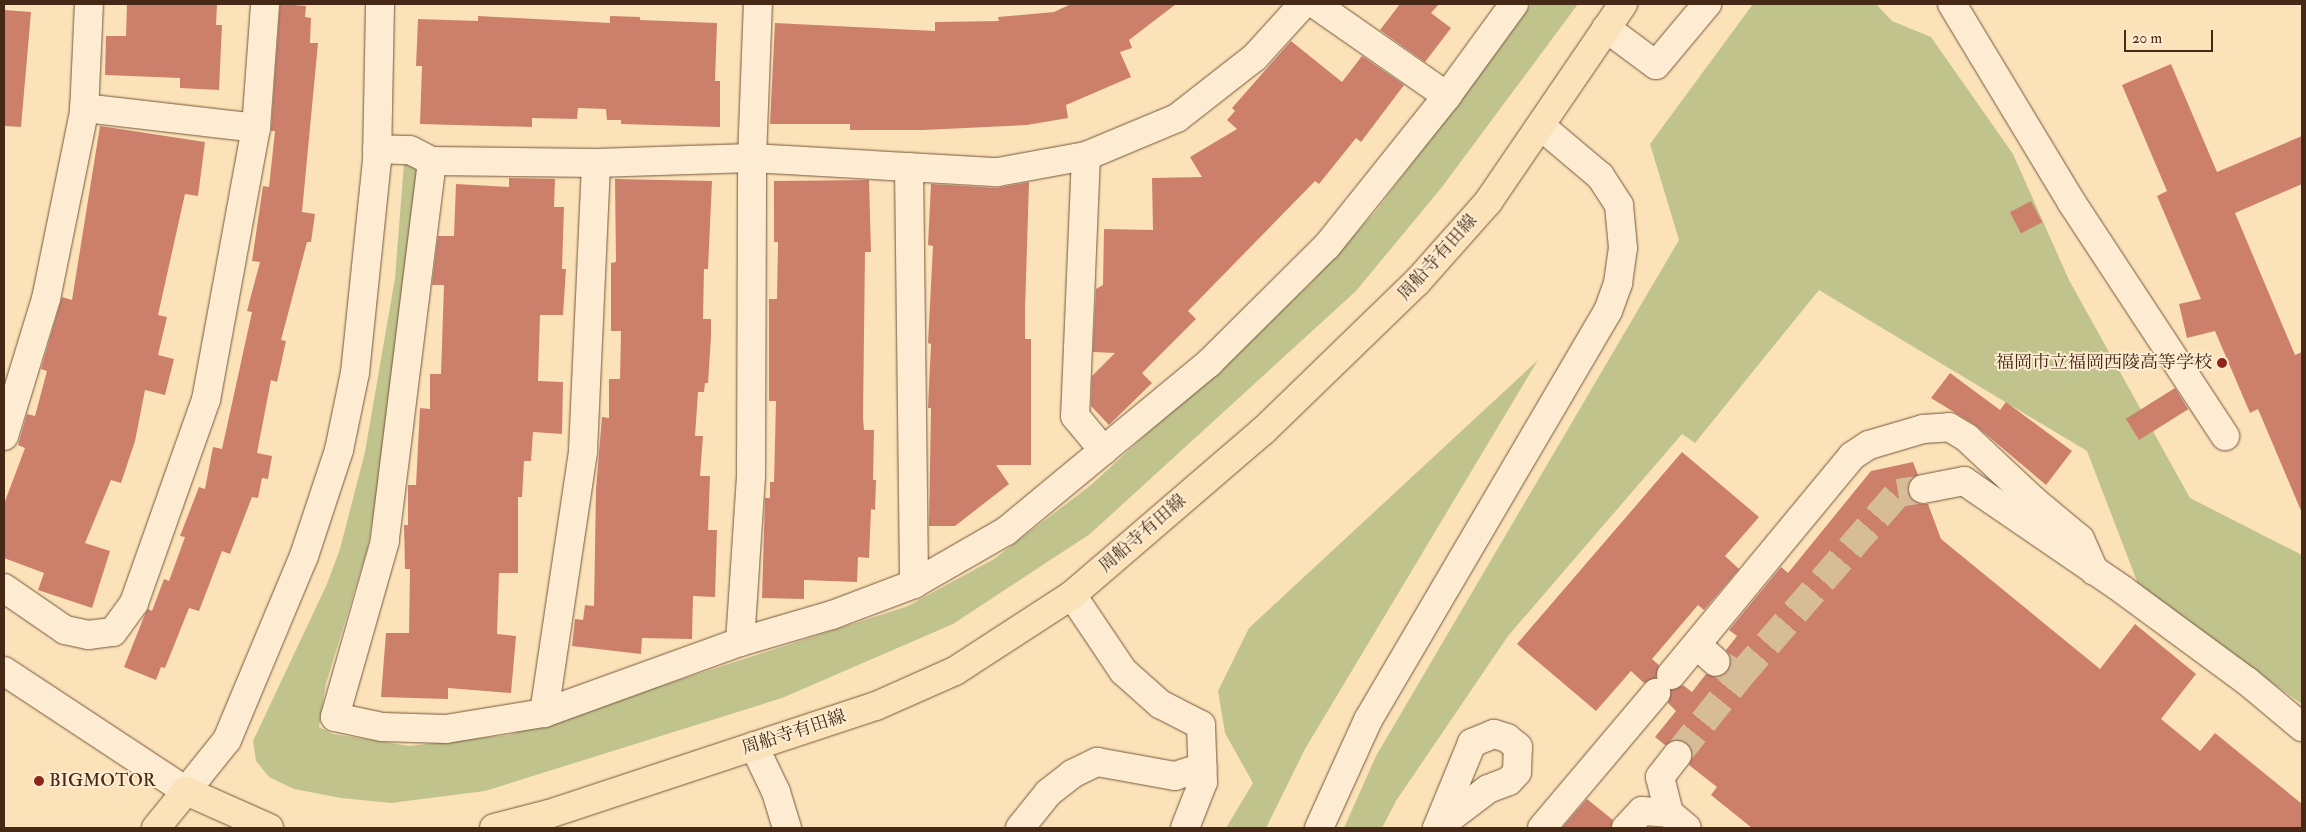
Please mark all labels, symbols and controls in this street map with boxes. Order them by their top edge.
scale bar [2126,20,2215,52]
text: 20 m [2132,29,2162,48]
street label: 周船寺有田線 [1394,211,1482,305]
place label: 福岡市立福岡西陵高等学校 [1996,352,2212,374]
marker: 福岡市立福岡西陵高等学校 [2216,357,2228,369]
street label: 周船寺有田線 [1095,490,1191,578]
street label: 周船寺有田線 [739,706,849,760]
place label: BIGMOTOR [49,770,156,792]
marker: BIGMOTOR [33,775,45,787]

